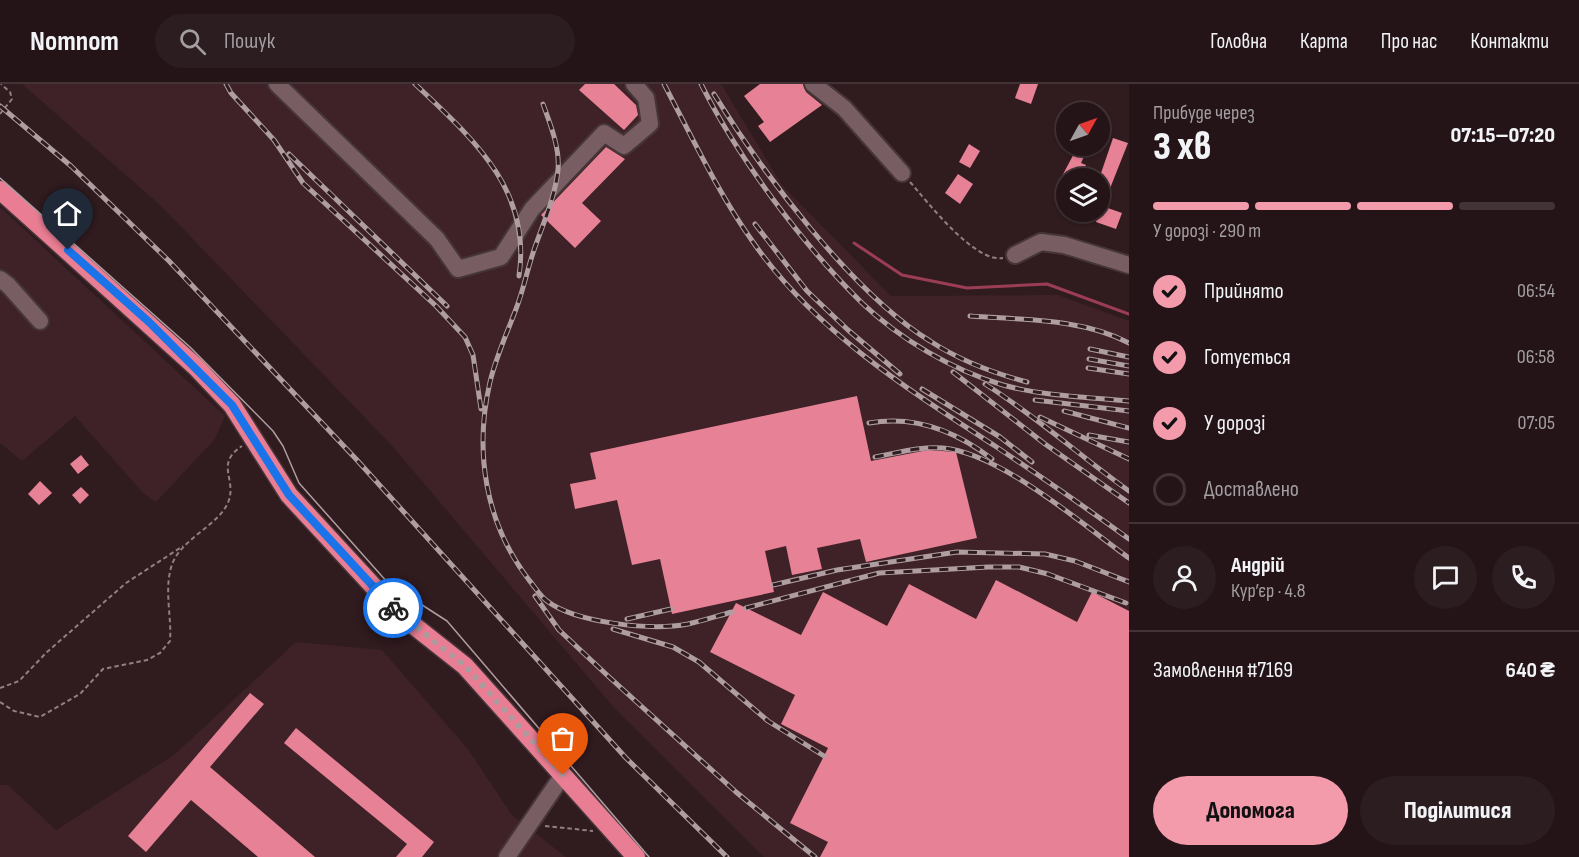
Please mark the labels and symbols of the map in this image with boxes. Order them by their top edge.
north arrow [1056,102,1110,156]
pin [42,188,93,250]
courier [363,578,423,638]
pin [537,713,588,775]

